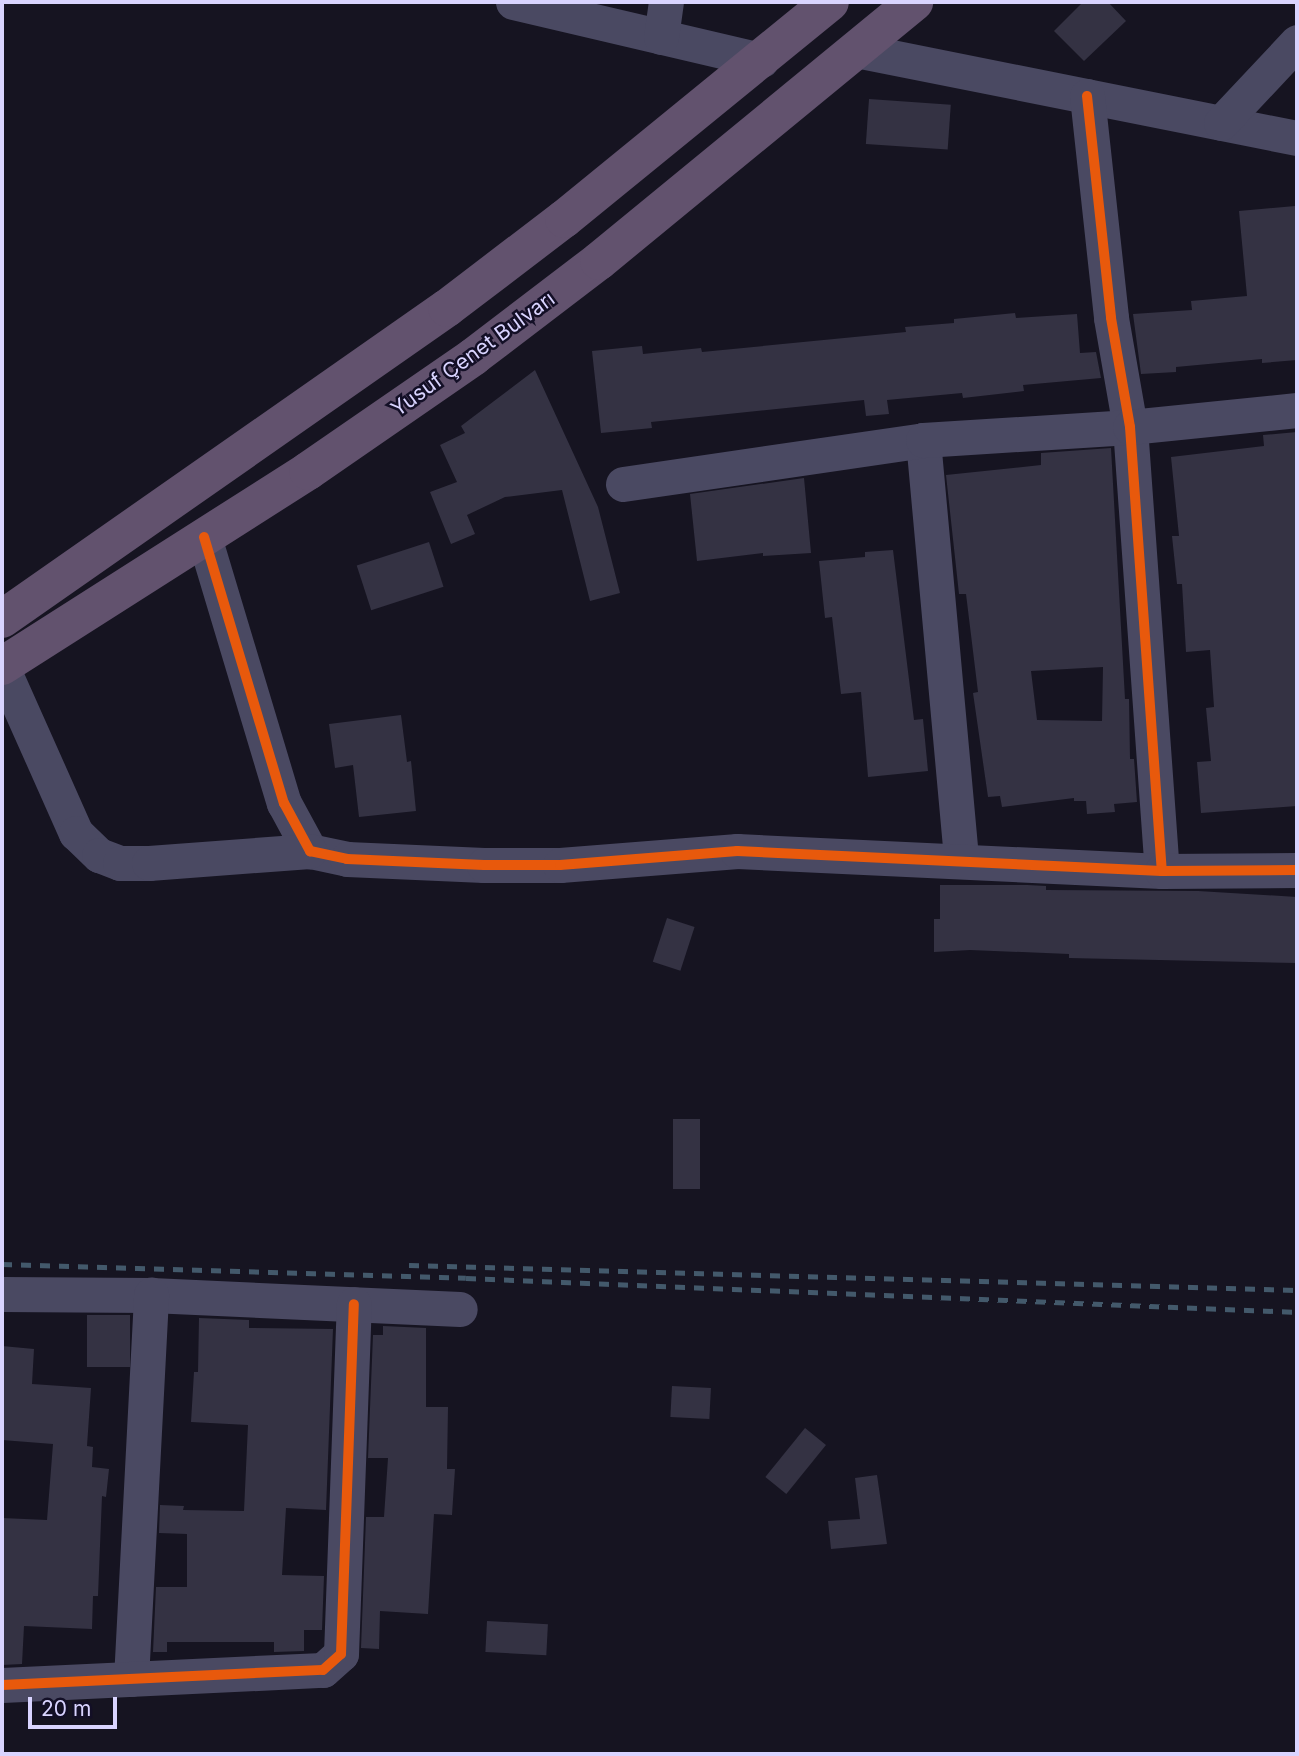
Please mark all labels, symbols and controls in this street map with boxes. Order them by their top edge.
street label: Yusuf Çenet Bulvarı [386,286,560,422]
scale bar [32,1682,121,1726]
text: 20 m [41,1696,91,1721]

